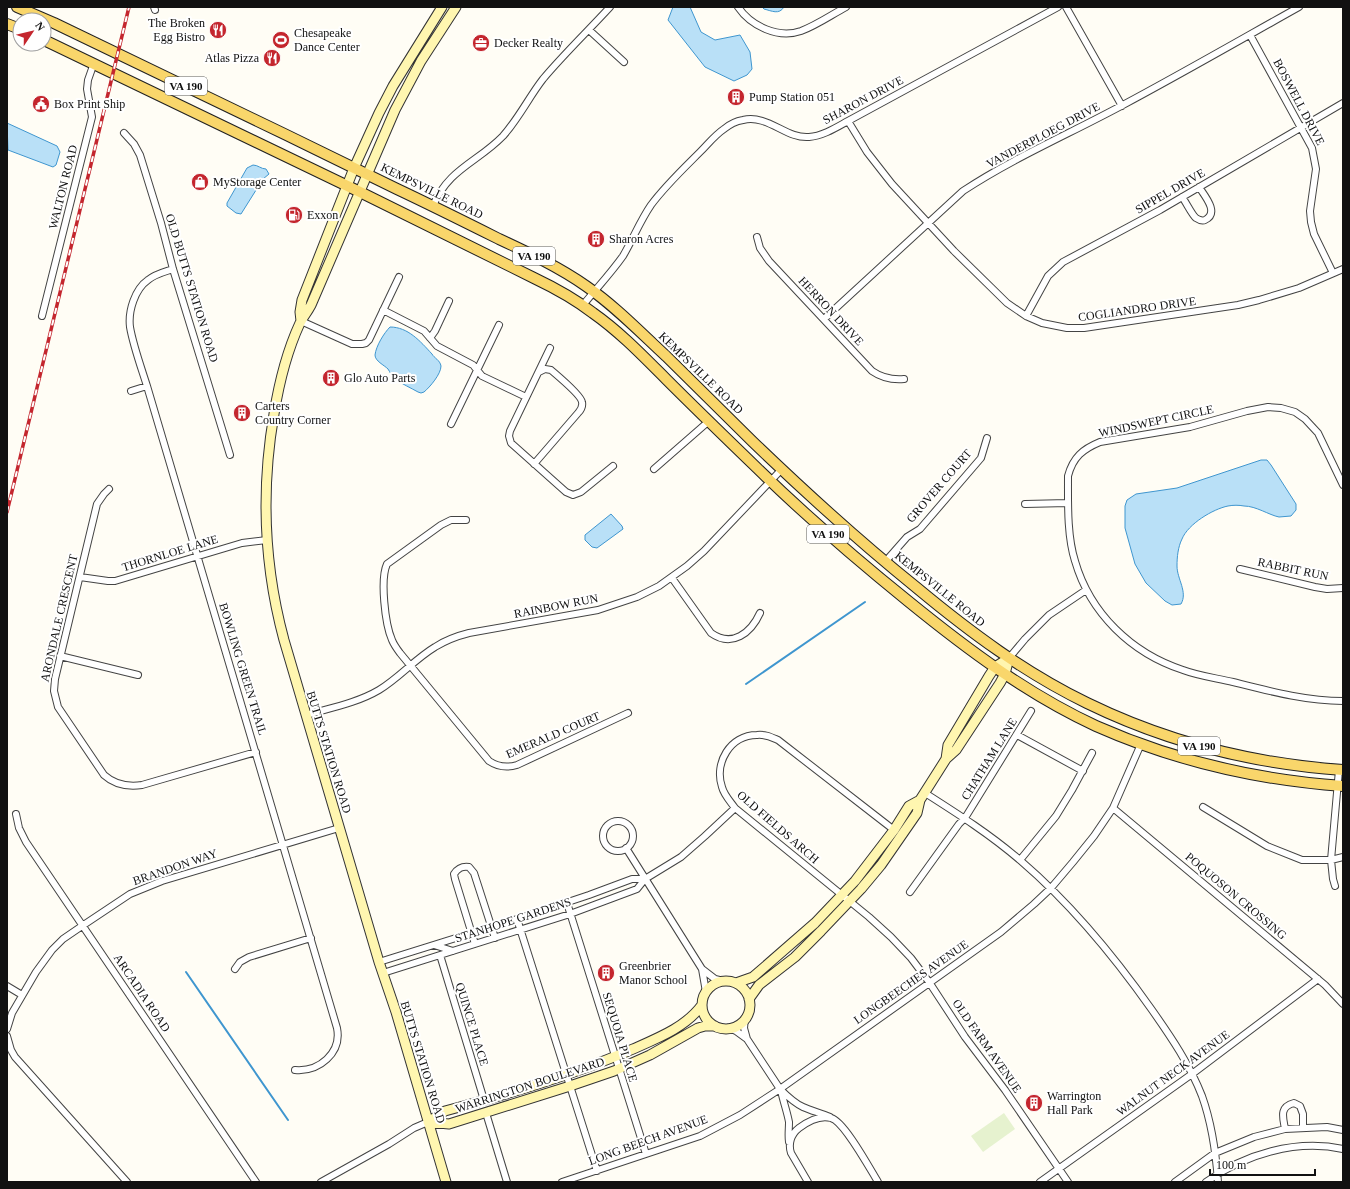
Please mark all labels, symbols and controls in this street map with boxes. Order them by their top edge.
north arrow [12,12,52,52]
place label: The Broken Egg Bistro [148,16,205,44]
text: N [33,20,47,33]
restaurant icon: The Broken Egg Bistro [208,20,228,40]
place label: Chesapeake Dance Center [294,26,360,54]
sports icon: Chesapeake Dance Center [271,30,291,50]
office icon: Decker Realty [471,33,491,53]
place label: Decker Realty [494,36,563,50]
restaurant icon: Atlas Pizza [262,48,282,68]
place label: Atlas Pizza [205,51,260,65]
street label: BOSWELL DRIVE [1270,56,1328,148]
street label: SHARON DRIVE [820,73,906,127]
road number: VA 190 [165,77,207,95]
building icon: Pump Station 051 [726,87,746,107]
place label: Pump Station 051 [749,90,835,104]
public building icon: Box Print Ship [31,94,51,114]
place label: Box Print Ship [54,97,125,111]
street label: VANDERPLOEG DRIVE [984,99,1102,171]
street label: WALTON ROAD [46,143,80,231]
street label: KEMPSVILLE ROAD [379,160,486,222]
street label: SIPPEL DRIVE [1133,165,1207,217]
shop icon: MyStorage Center [190,172,210,192]
place label: MyStorage Center [213,175,301,189]
fuel station icon: Exxon [284,205,304,225]
place label: Exxon [307,208,338,222]
street label: OLD BUTTS STATION ROAD [163,212,221,364]
building icon: Sharon Acres [586,229,606,249]
place label: Sharon Acres [609,232,674,246]
road number: VA 190 [513,247,555,265]
street label: HERRON DRIVE [796,274,866,348]
street label: COGLIANDRO DRIVE [1077,294,1197,324]
street label: KEMPSVILLE ROAD [656,329,746,417]
building icon: Glo Auto Parts [321,368,341,388]
place label: Glo Auto Parts [344,371,416,385]
place label: Carters Country Corner [255,399,331,427]
street label: WINDSWEPT CIRCLE [1097,402,1215,440]
building icon: Carters Country Corner [232,403,252,423]
street label: GROVER COURT [903,446,975,525]
road number: VA 190 [807,525,849,543]
street label: THORNLOE LANE [120,532,220,574]
street label: KEMPSVILLE ROAD [892,548,988,630]
street label: ARONDALE CRESCENT [38,552,81,683]
street label: RABBIT RUN [1256,555,1330,583]
street label: RAINBOW RUN [513,591,600,621]
street label: BOWLING GREEN TRAIL [216,601,270,737]
street label: BUTTS STATION ROAD [304,689,354,815]
street label: EMERALD COURT [504,709,603,761]
street label: CHATHAM LANE [958,715,1020,803]
road number: VA 190 [1178,737,1220,755]
street label: OLD FIELDS ARCH [734,788,822,867]
street label: BRANDON WAY [131,846,219,888]
street label: POQUOSON CROSSING [1183,850,1290,943]
street label: STANHOPE GARDENS [453,895,573,945]
street label: LONGBEECHES AVENUE [851,937,971,1027]
street label: ARCADIA ROAD [111,951,173,1035]
place label: Greenbrier Manor School [619,959,688,987]
building icon: Greenbrier Manor School [596,963,616,983]
street label: QUINCE PLACE [453,981,491,1067]
street label: SEQUOIA PLACE [600,990,640,1084]
street label: OLD FARM AVENUE [949,997,1025,1095]
street label: BUTTS STATION ROAD [398,999,448,1125]
street label: WALNUT NECK AVENUE [1114,1027,1232,1119]
street label: WARRINGTON BOULEVARD [454,1054,607,1116]
place label: Warrington Hall Park [1047,1089,1101,1117]
building icon: Warrington Hall Park [1024,1093,1044,1113]
street label: LONG BEECH AVENUE [587,1112,709,1168]
scale bar [1210,1151,1315,1177]
text: 100 m [1216,1158,1247,1172]

